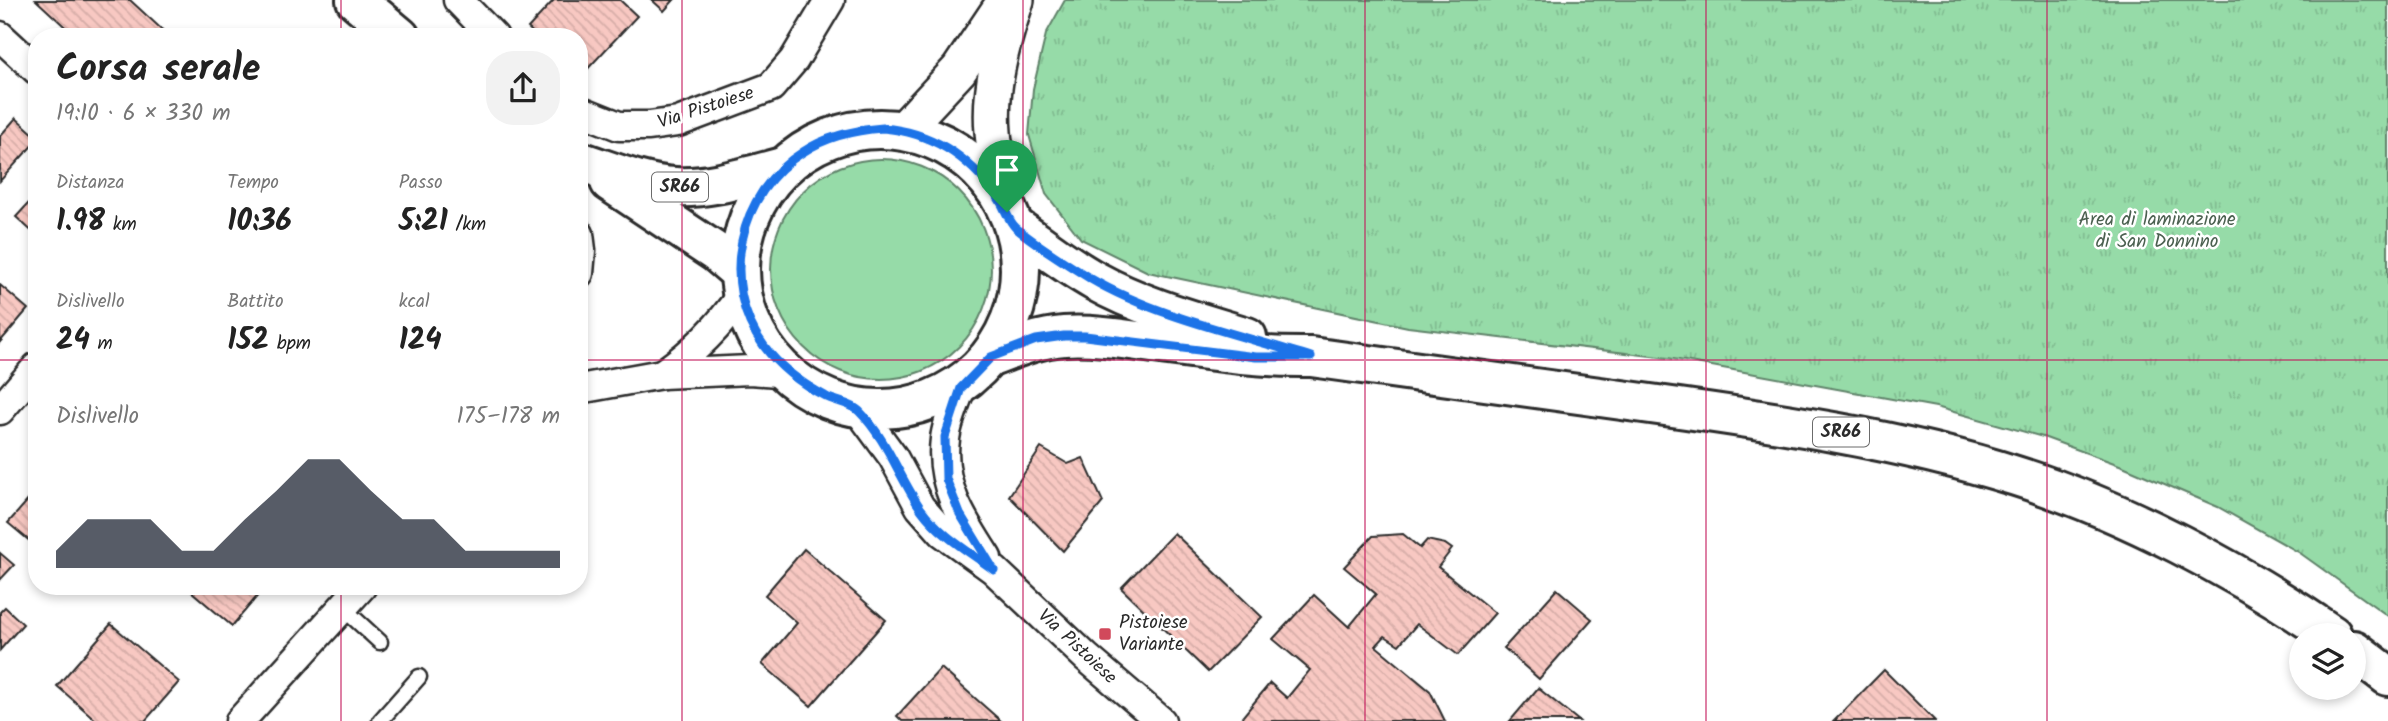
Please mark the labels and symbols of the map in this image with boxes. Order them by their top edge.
street label: Via Pistoiese [654,78,759,138]
pin [977,140,1037,212]
road number: SR66 [652,172,708,202]
park label: Area di laminazione di San Donnino [2079,205,2236,257]
road number: SR66 [1813,418,1869,446]
street label: Via Pistoiese [1030,602,1124,692]
place label: Pistoiese Variante [1119,608,1188,660]
marker: Pistoiese Variante [1097,626,1113,642]

